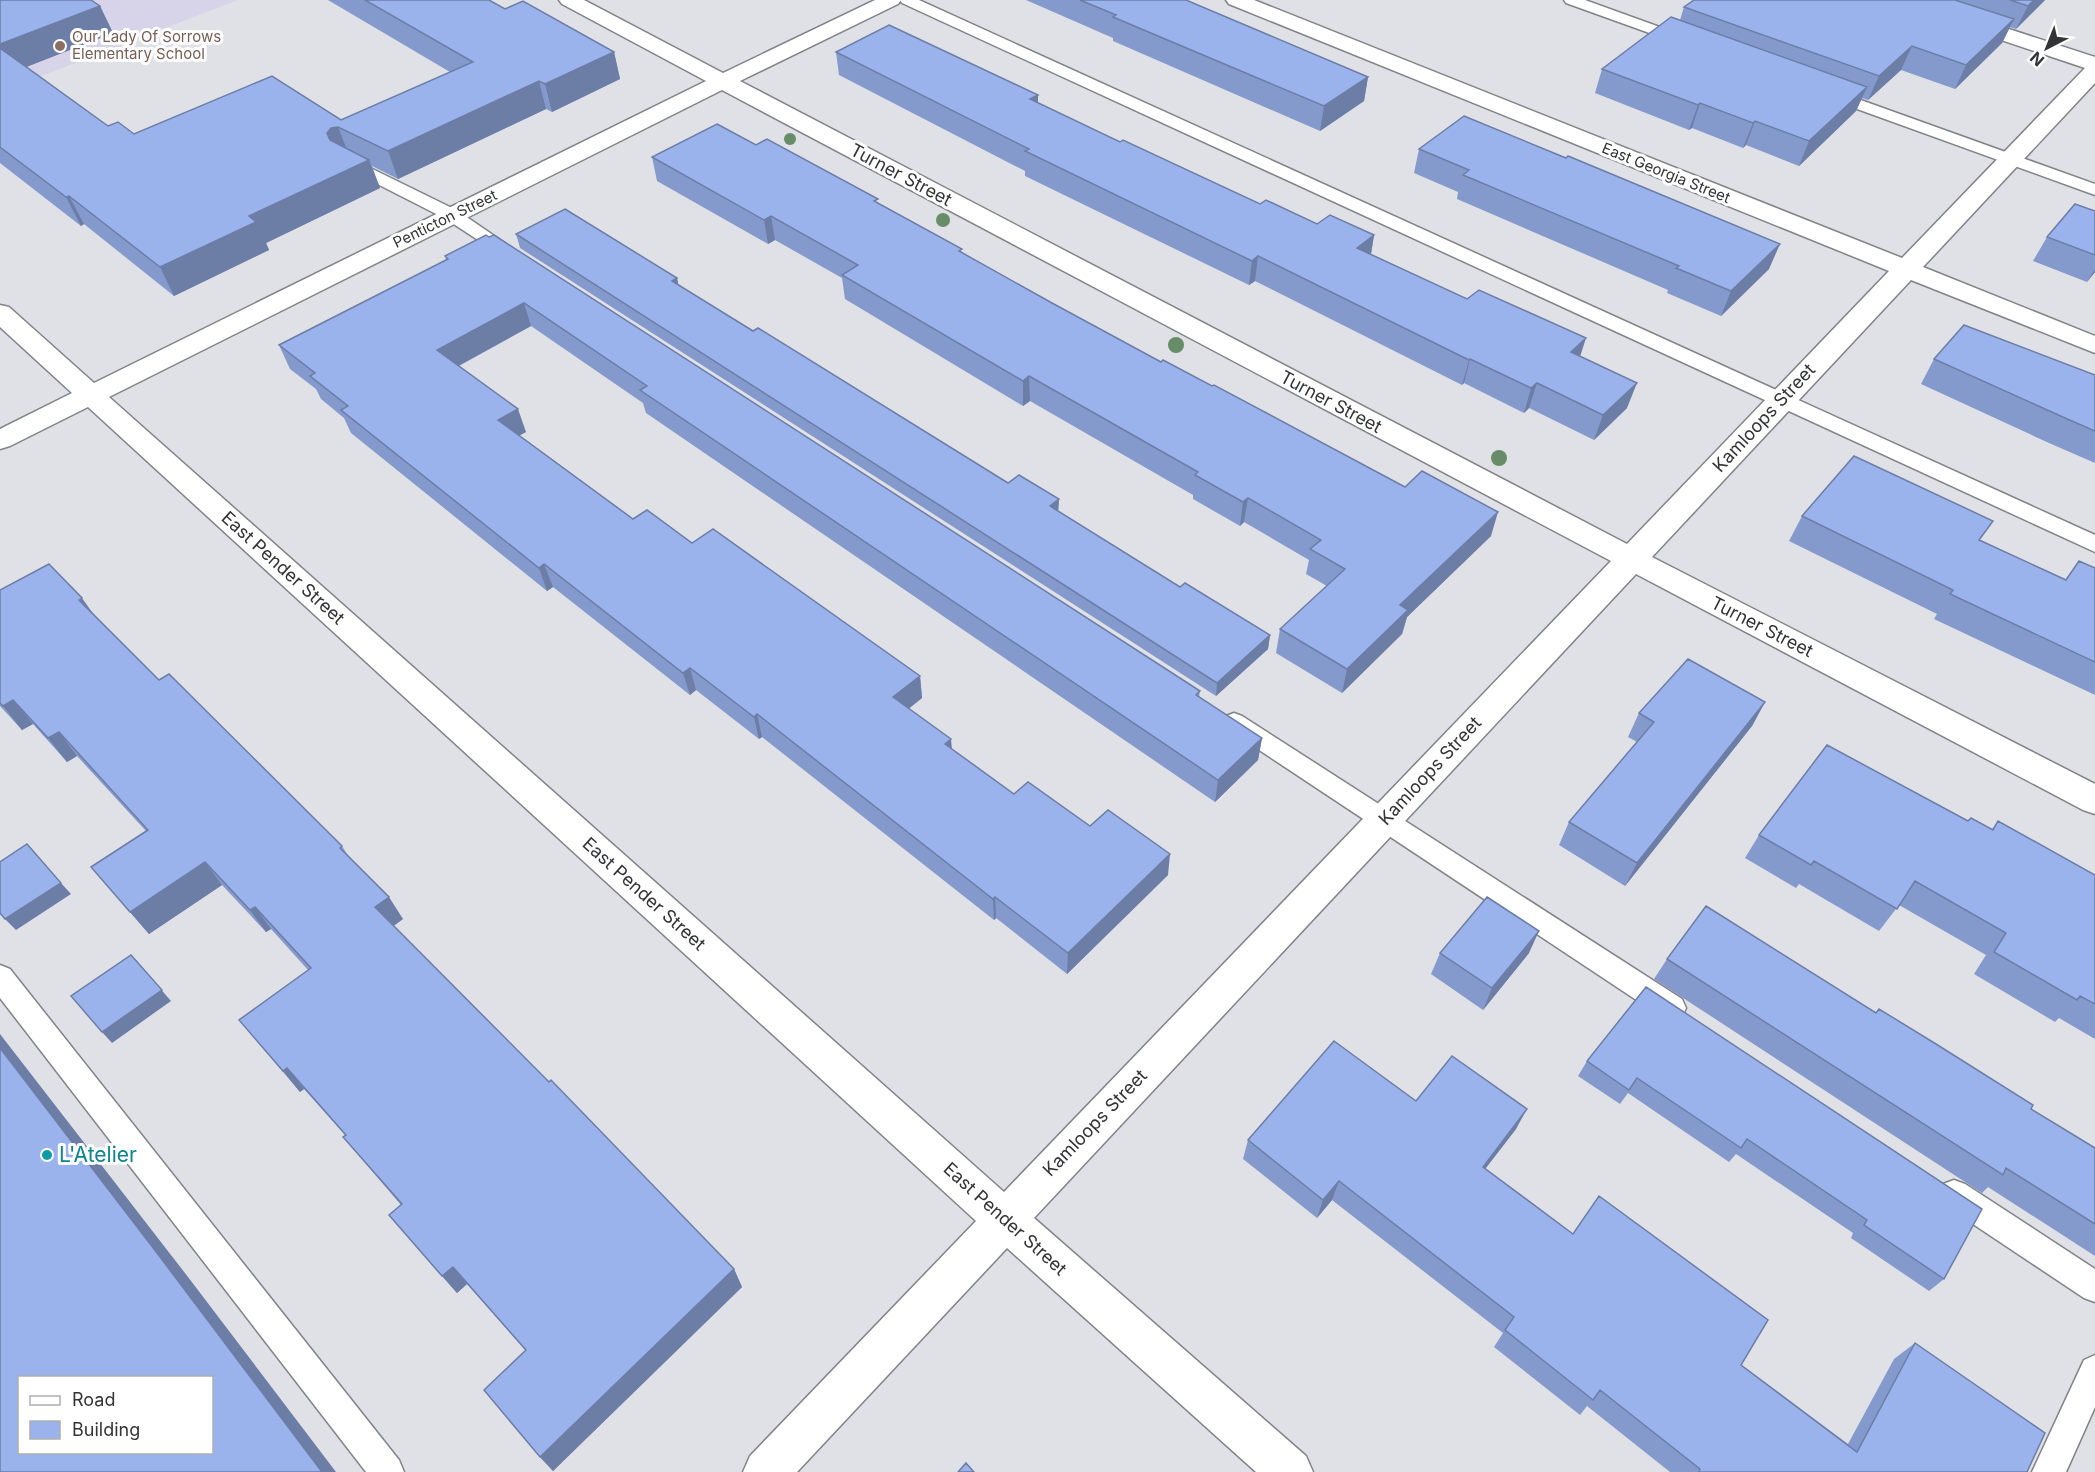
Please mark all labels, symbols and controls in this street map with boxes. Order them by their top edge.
north arrow [2017,18,2077,78]
place label: Our Lady Of Sorrows Elementary School [72,27,221,63]
marker: Our Lady Of Sorrows Elementary School [53,39,67,53]
text: N [2026,48,2048,71]
street label: East Georgia Street [1599,138,1733,207]
street label: Turner Street [847,139,956,210]
street label: Penticton Street [390,185,500,252]
street label: Kamloops Street [1708,359,1819,476]
street label: Turner Street [1277,366,1386,437]
street label: East Pender Street [218,507,349,628]
street label: Turner Street [1708,592,1817,661]
street label: Kamloops Street [1374,712,1485,829]
street label: East Pender Street [579,833,710,954]
street label: Kamloops Street [1038,1065,1151,1180]
place label: L'Atelier [59,1142,137,1167]
marker: L'Atelier [40,1148,54,1162]
street label: East Pender Street [940,1158,1071,1279]
legend [18,1376,213,1454]
text: Road [72,1389,115,1410]
text: Building [72,1419,140,1440]

